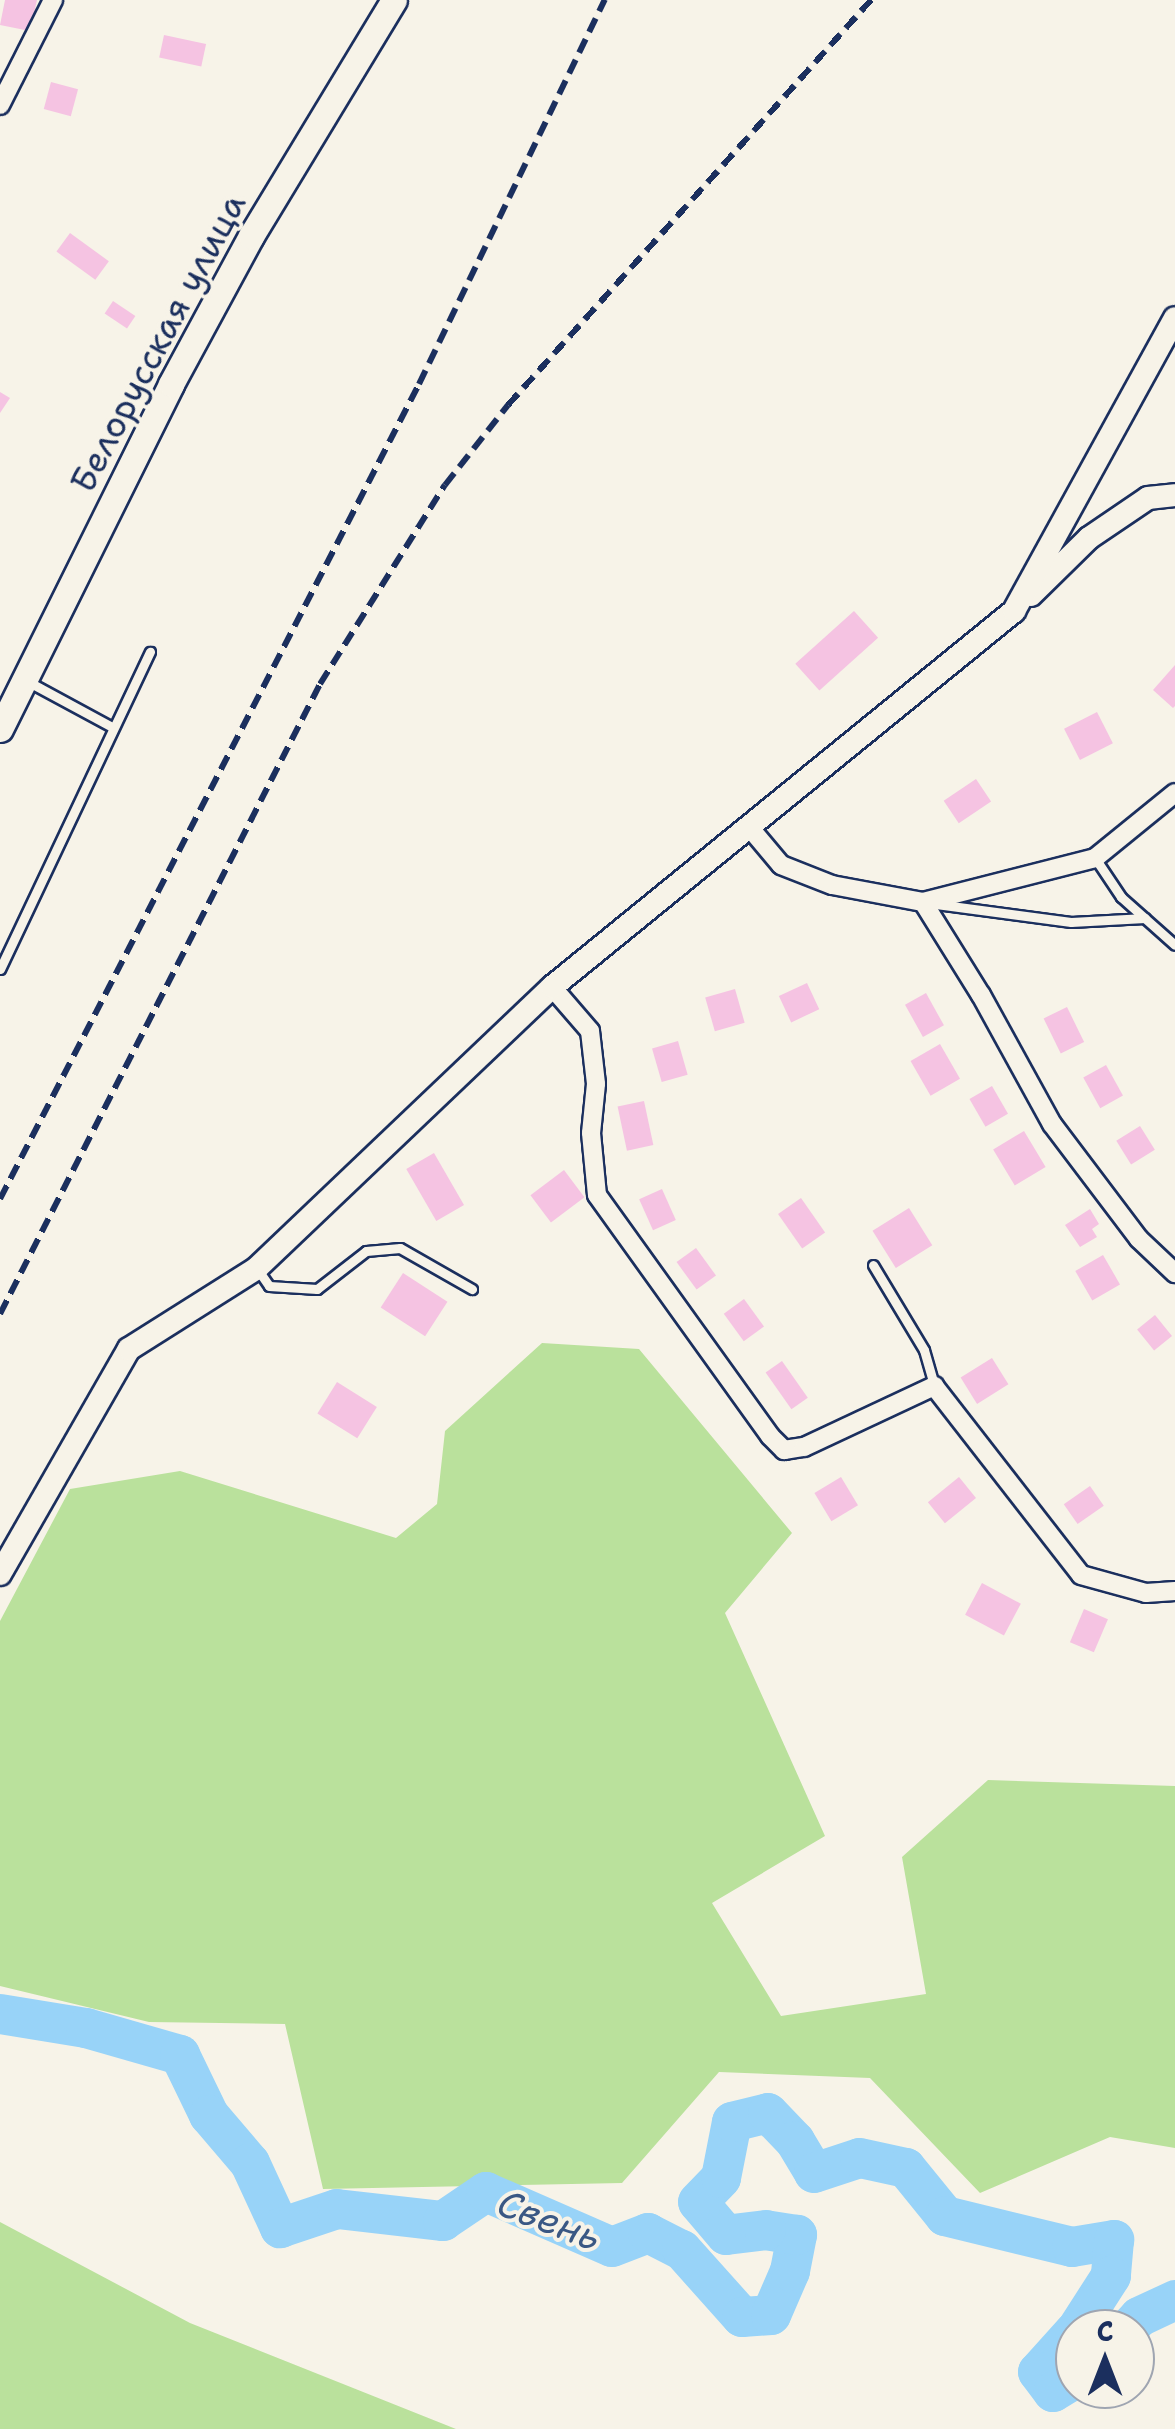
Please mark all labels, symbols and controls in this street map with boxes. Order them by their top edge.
street label: Белорусская улица [61,186,255,500]
water label: Свень [491,2180,607,2260]
north arrow [1055,2309,1155,2409]
text: С [1096,2312,1114,2350]

